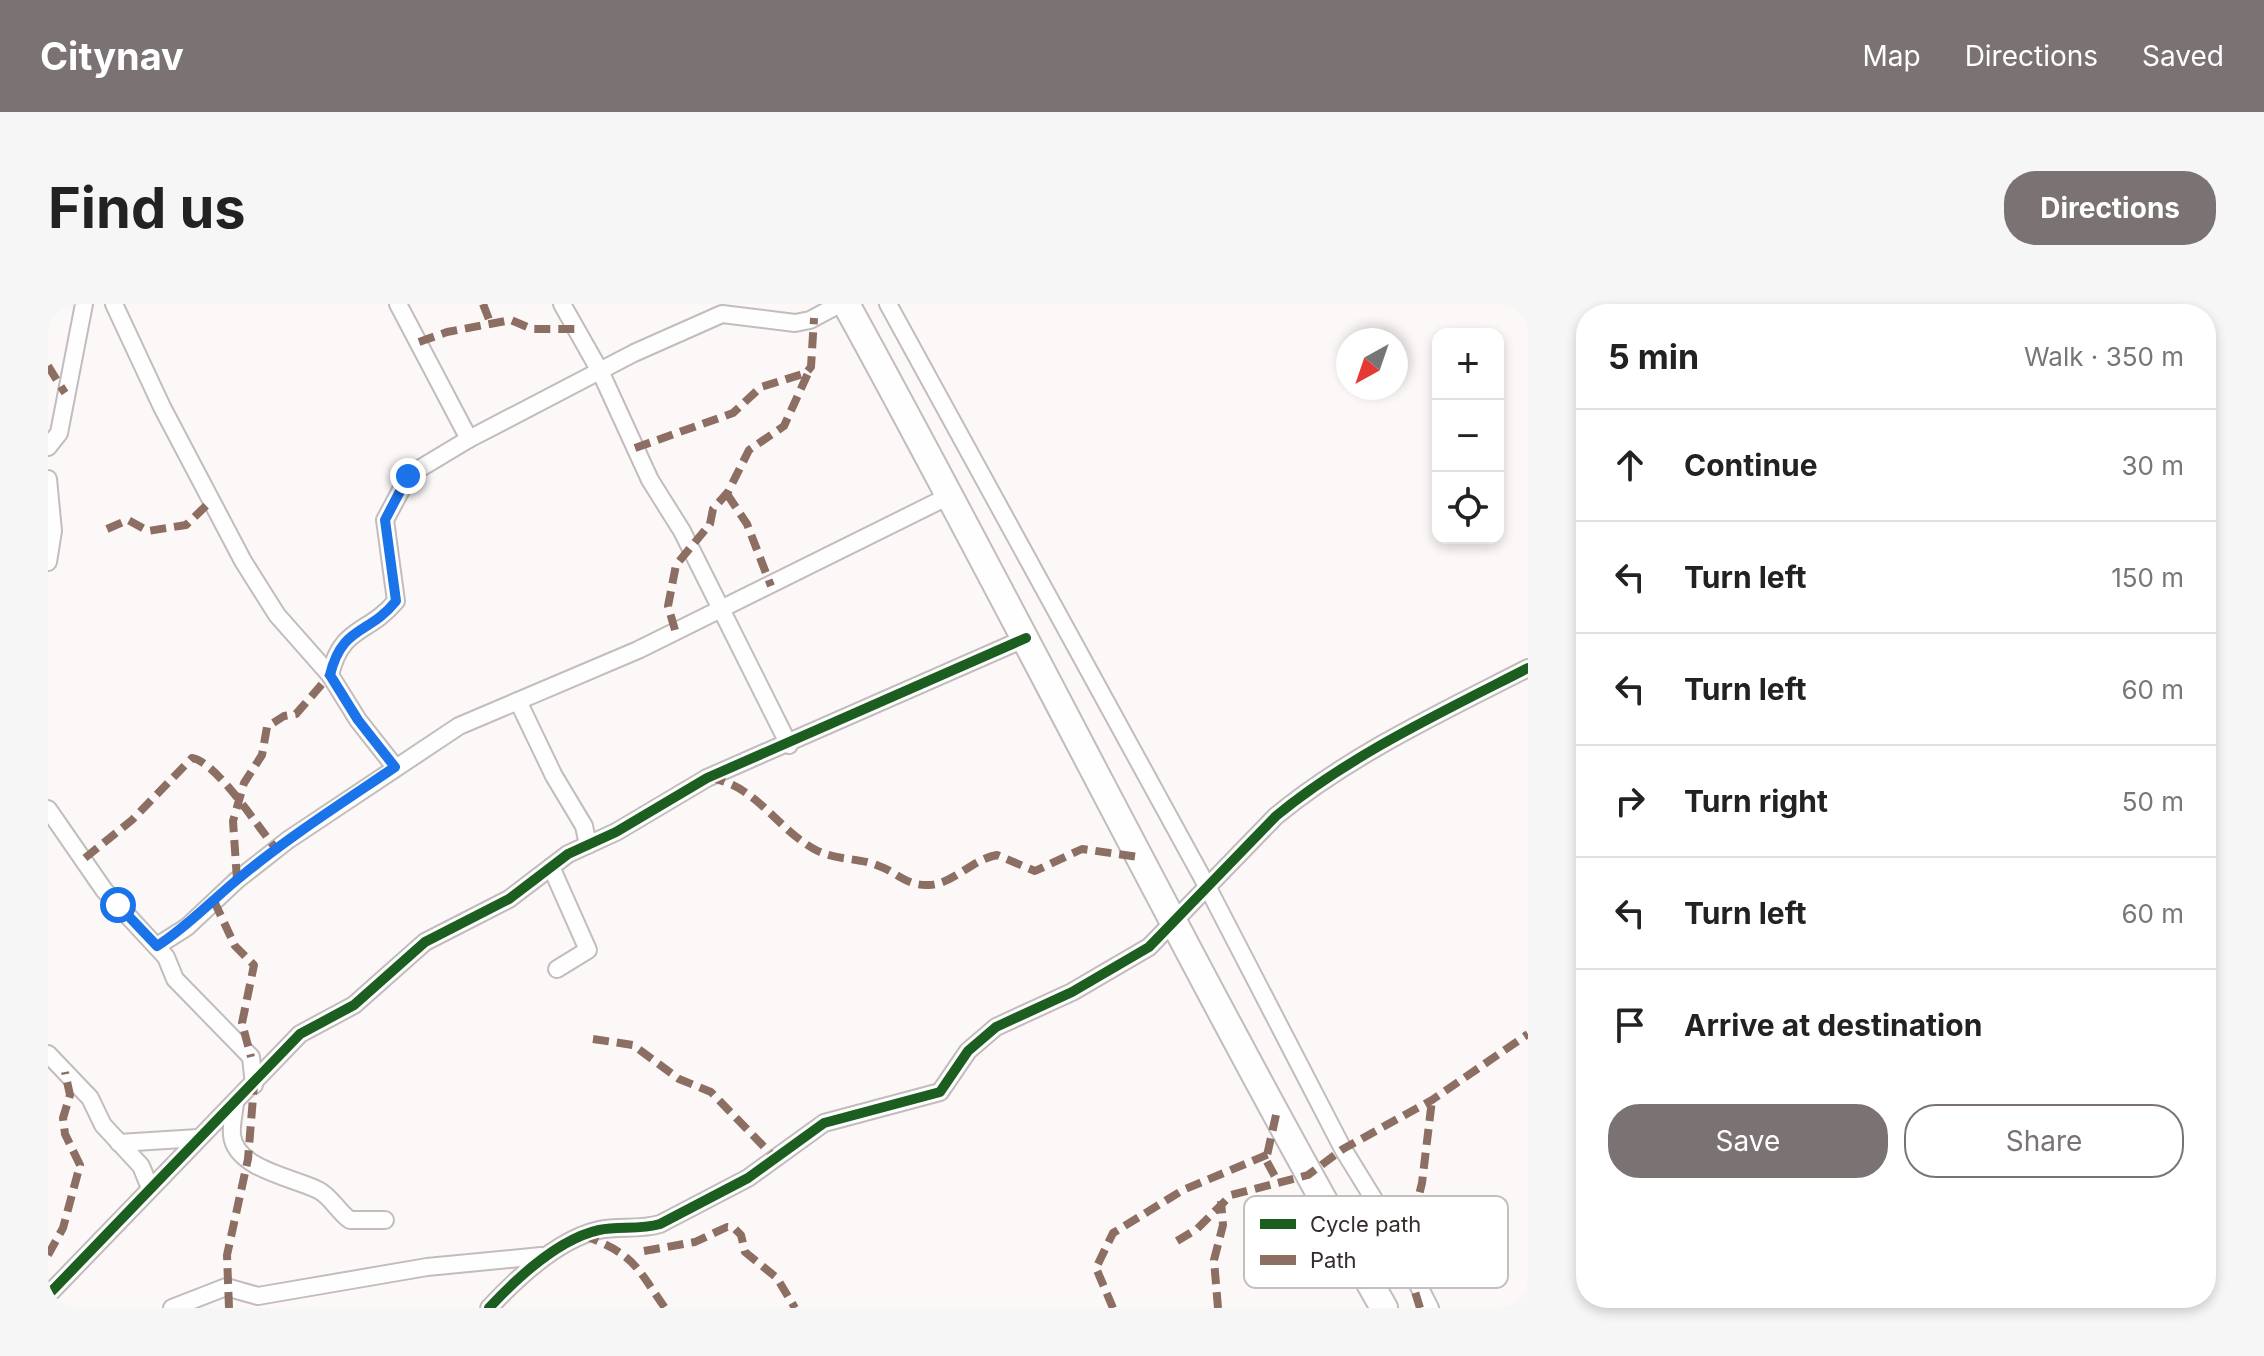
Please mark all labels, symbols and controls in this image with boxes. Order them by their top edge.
text: Citynav [40,33,184,79]
text: Map [1862,39,1921,73]
text: Directions [1965,39,2098,73]
text: Saved [2142,39,2224,73]
button: Directions [2004,171,2216,245]
text: Find us [48,174,246,242]
north arrow [1336,328,1408,400]
map controls [1432,328,1504,544]
button: + [1432,328,1504,400]
text: 5 min [1608,336,1699,377]
text: Walk · 350 m [2024,341,2184,372]
button: − [1432,400,1504,472]
icon: ahead [1608,443,1652,487]
text: Continue [1684,447,1818,483]
text: 30 m [2121,450,2184,481]
route end [390,458,426,494]
button: locate [1432,472,1504,544]
icon: left [1608,555,1652,599]
text: Turn left [1684,559,1806,595]
text: 150 m [2111,562,2184,593]
icon: left [1608,667,1652,711]
text: Turn left [1684,671,1806,707]
text: 60 m [2121,674,2184,705]
icon: right [1608,779,1652,823]
text: Turn right [1684,783,1828,819]
text: 50 m [2122,786,2184,817]
route start [100,887,136,923]
icon: left [1608,891,1652,935]
text: Turn left [1684,895,1806,931]
text: 60 m [2121,898,2184,929]
icon: arrive [1608,1003,1652,1047]
text: Arrive at destination [1684,1007,1982,1043]
button: Save [1608,1104,1888,1178]
button: Share [1904,1104,2184,1178]
legend [1244,1196,1508,1288]
text: Cycle path [1310,1211,1421,1237]
text: Path [1310,1247,1357,1273]

